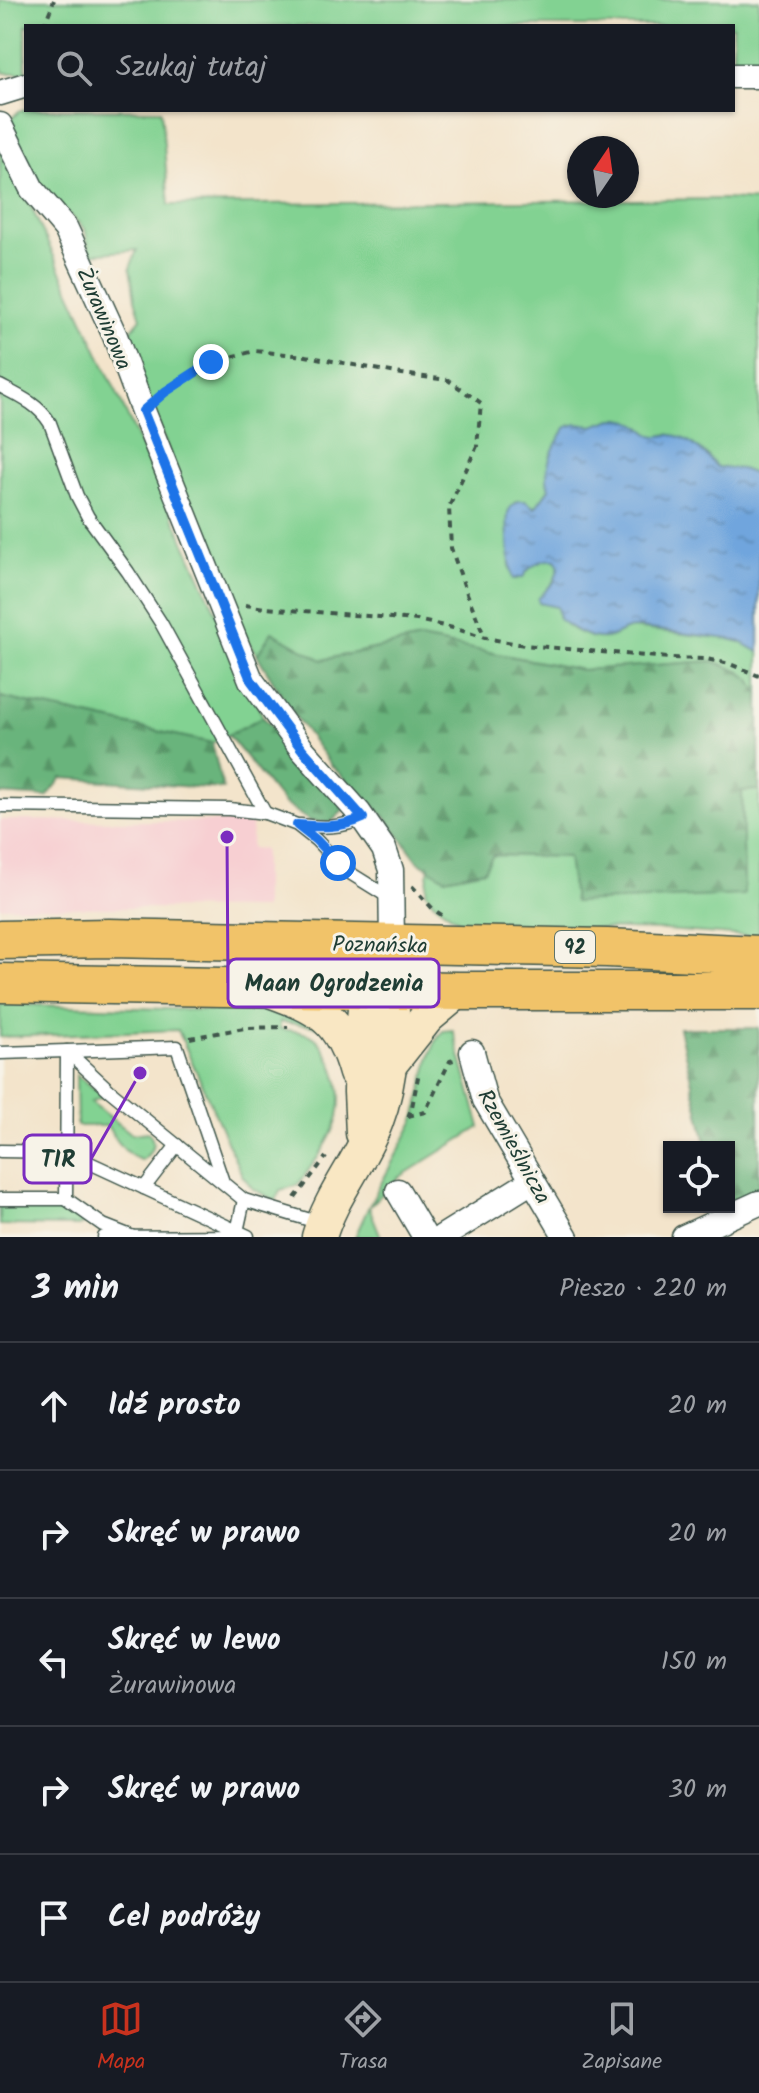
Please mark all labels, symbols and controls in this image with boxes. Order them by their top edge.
search box [24,24,735,112]
text: Szukaj tutaj [116,44,267,92]
icon: search [52,46,96,90]
north arrow [567,136,639,208]
street label: Żurawinowa [65,262,140,376]
route end [193,344,229,380]
route start [320,845,356,881]
street label: Poznańska [332,928,428,965]
road number: 92 [555,931,595,963]
callout: Maan Ogrodzenia [228,959,439,1007]
text: Maan Ogrodzenia [244,965,424,1004]
street label: Rzemieślnicza [467,1083,559,1211]
callout: TIR [24,1135,91,1183]
text: TIR [41,1141,75,1180]
map controls [663,1141,735,1213]
button: locate [663,1141,735,1213]
text: 3 min [32,1262,119,1316]
text: Pieszo · 220 m [559,1268,727,1310]
text: Idź prosto [108,1382,241,1430]
icon: ahead [32,1384,76,1428]
text: 20 m [668,1385,727,1427]
text: Skręć w prawo [108,1510,300,1558]
icon: right [32,1512,76,1556]
text: 20 m [668,1513,727,1555]
text: Skręć w lewo [108,1617,281,1665]
icon: left [32,1640,76,1684]
text: 150 m [661,1641,727,1683]
text: Żurawinowa [108,1665,236,1707]
text: Skręć w prawo [108,1766,300,1814]
icon: right [32,1768,76,1812]
text: 30 m [668,1769,727,1811]
text: Cel podróży [108,1894,260,1942]
icon: arrive [32,1896,76,1940]
tab: Mapa [97,1997,145,2080]
tab: Trasa [339,1997,388,2080]
tab: Zapisane [581,1997,662,2080]

